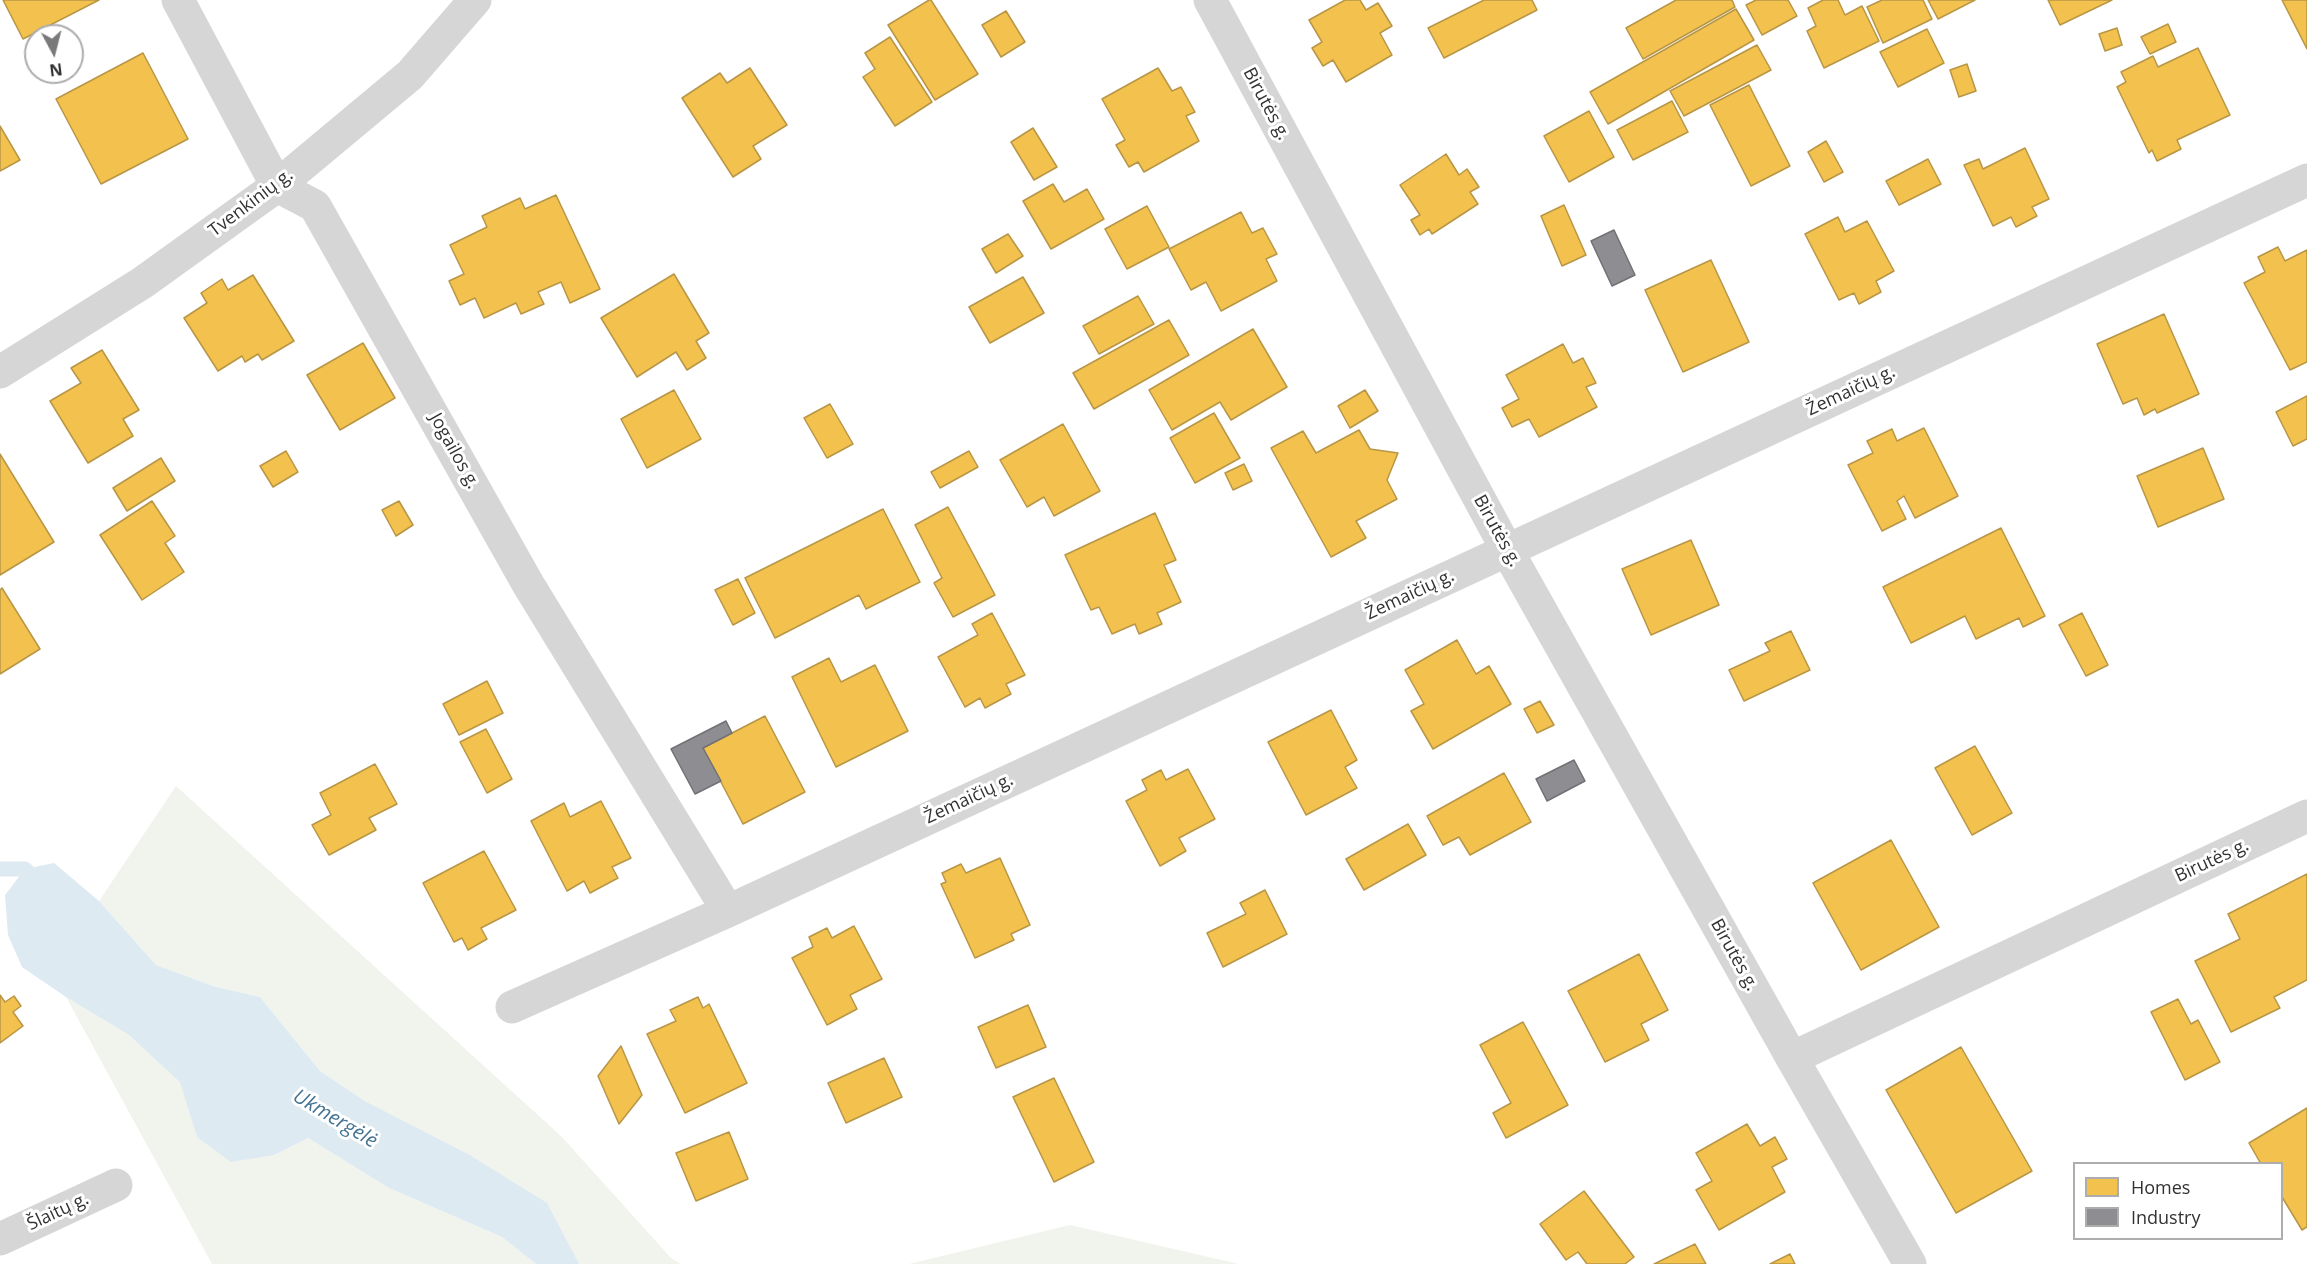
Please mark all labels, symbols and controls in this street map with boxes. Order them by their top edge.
north arrow [24,24,84,84]
text: N [48,58,64,82]
street label: Birutės g. [1238,64,1294,144]
street label: Tvenkinių g. [205,164,297,242]
street label: Žemaičių g. [1803,361,1899,421]
street label: Jogailos g. [424,409,484,493]
street label: Birutės g. [1468,491,1526,571]
street label: Žemaičių g. [1362,565,1458,625]
street label: Žemaičių g. [921,769,1017,829]
street label: Birutės g. [2172,835,2252,887]
street label: Birutės g. [1705,915,1763,995]
water label: Ukmergėlė [289,1085,381,1153]
legend [2073,1162,2283,1240]
text: Homes [2131,1175,2190,1199]
street label: Šlaitų g. [24,1188,92,1236]
text: Industry [2131,1205,2201,1229]

